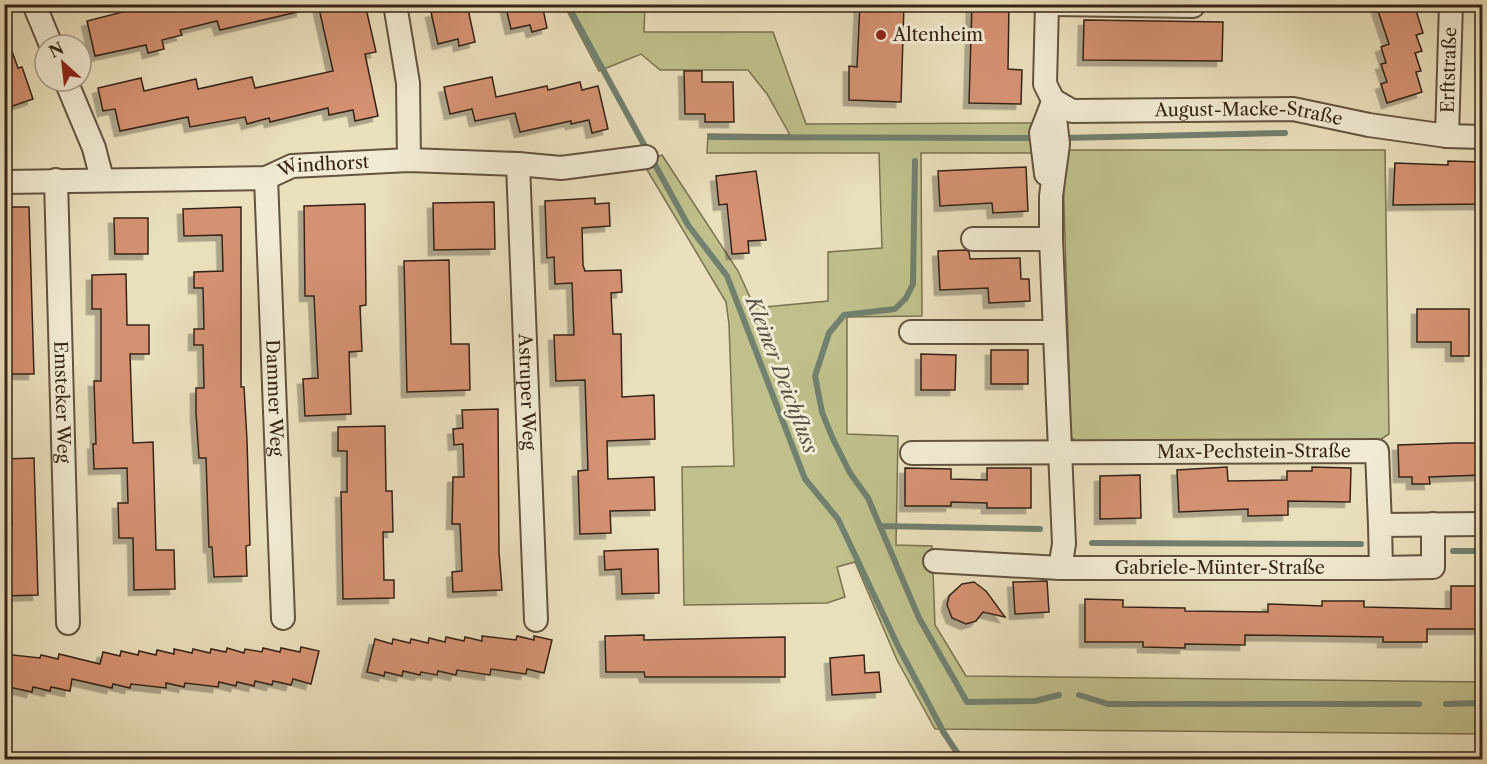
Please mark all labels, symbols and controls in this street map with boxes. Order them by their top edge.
place label: Altenheim [892,24,983,46]
street label: Erftstraße [1437,27,1461,113]
marker: Altenheim [874,28,888,42]
north arrow [33,33,93,93]
text: N [45,38,67,62]
street label: August-Macke-Straße [1154,98,1345,130]
street label: Windhorst [273,151,370,182]
water label: Kleiner Deichfluss [740,291,823,457]
street label: Astruper Weg [514,332,540,451]
street label: Dammer Weg [261,339,288,457]
street label: Emsteker Weg [49,340,75,464]
street label: Max-Pechstein-Straße [1157,440,1351,463]
street label: Gabriele-Münter-Straße [1115,557,1325,579]

